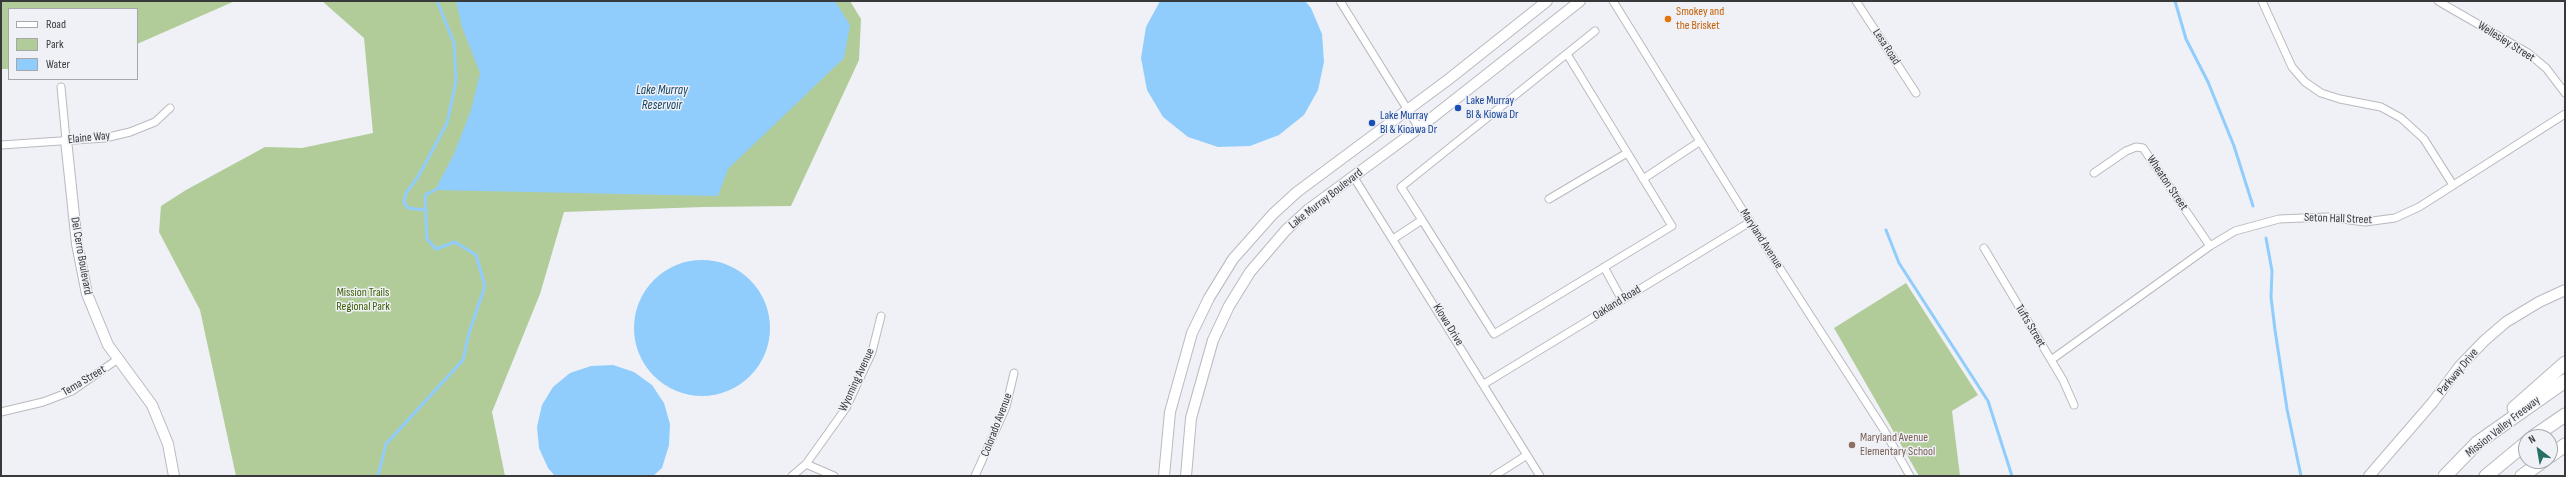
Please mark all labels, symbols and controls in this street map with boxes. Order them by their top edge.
place label: Smokey and the Brisket [1676,5,1724,33]
legend [8,8,138,80]
marker: Smokey and the Brisket [1663,14,1673,24]
text: Road [46,17,66,32]
street label: Wellesley Street [2475,19,2537,65]
street label: Lesa Road [1869,26,1903,68]
text: Park [46,37,64,52]
text: Water [46,57,70,72]
water label: Lake Murray Reservoir [636,83,688,114]
place label: Lake Murray Bl & Kiowa Dr [1466,94,1519,122]
marker: Lake Murray Bl & Kiowa Dr [1453,103,1463,113]
place label: Lake Murray Bl & Kioawa Dr [1380,109,1437,137]
marker: Lake Murray Bl & Kioawa Dr [1367,118,1377,128]
street label: Elaine Way [67,129,111,147]
street label: Wheaton Street [2143,153,2191,213]
street label: Lake Murray Boulevard [1286,166,1366,232]
street label: Maryland Avenue [1736,206,1786,272]
street label: Seton Hall Street [2304,211,2372,227]
street label: Del Cerro Boulevard [67,216,95,296]
street label: Oakland Road [1590,283,1644,323]
park label: Mission Trails Regional Park [336,286,390,314]
street label: Kiowa Drive [1430,301,1466,349]
street label: Tufts Street [2012,302,2048,350]
street label: Wyoming Avenue [836,346,878,414]
street label: Parkway Drive [2434,346,2482,398]
street label: Tema Street [60,362,108,400]
street label: Colorado Avenue [978,391,1016,459]
street label: Mission Valley Freeway [2463,393,2543,461]
north arrow [2518,429,2558,469]
place label: Maryland Avenue Elementary School [1860,431,1935,459]
text: N [2526,432,2538,446]
marker: Maryland Avenue Elementary School [1847,440,1857,450]

